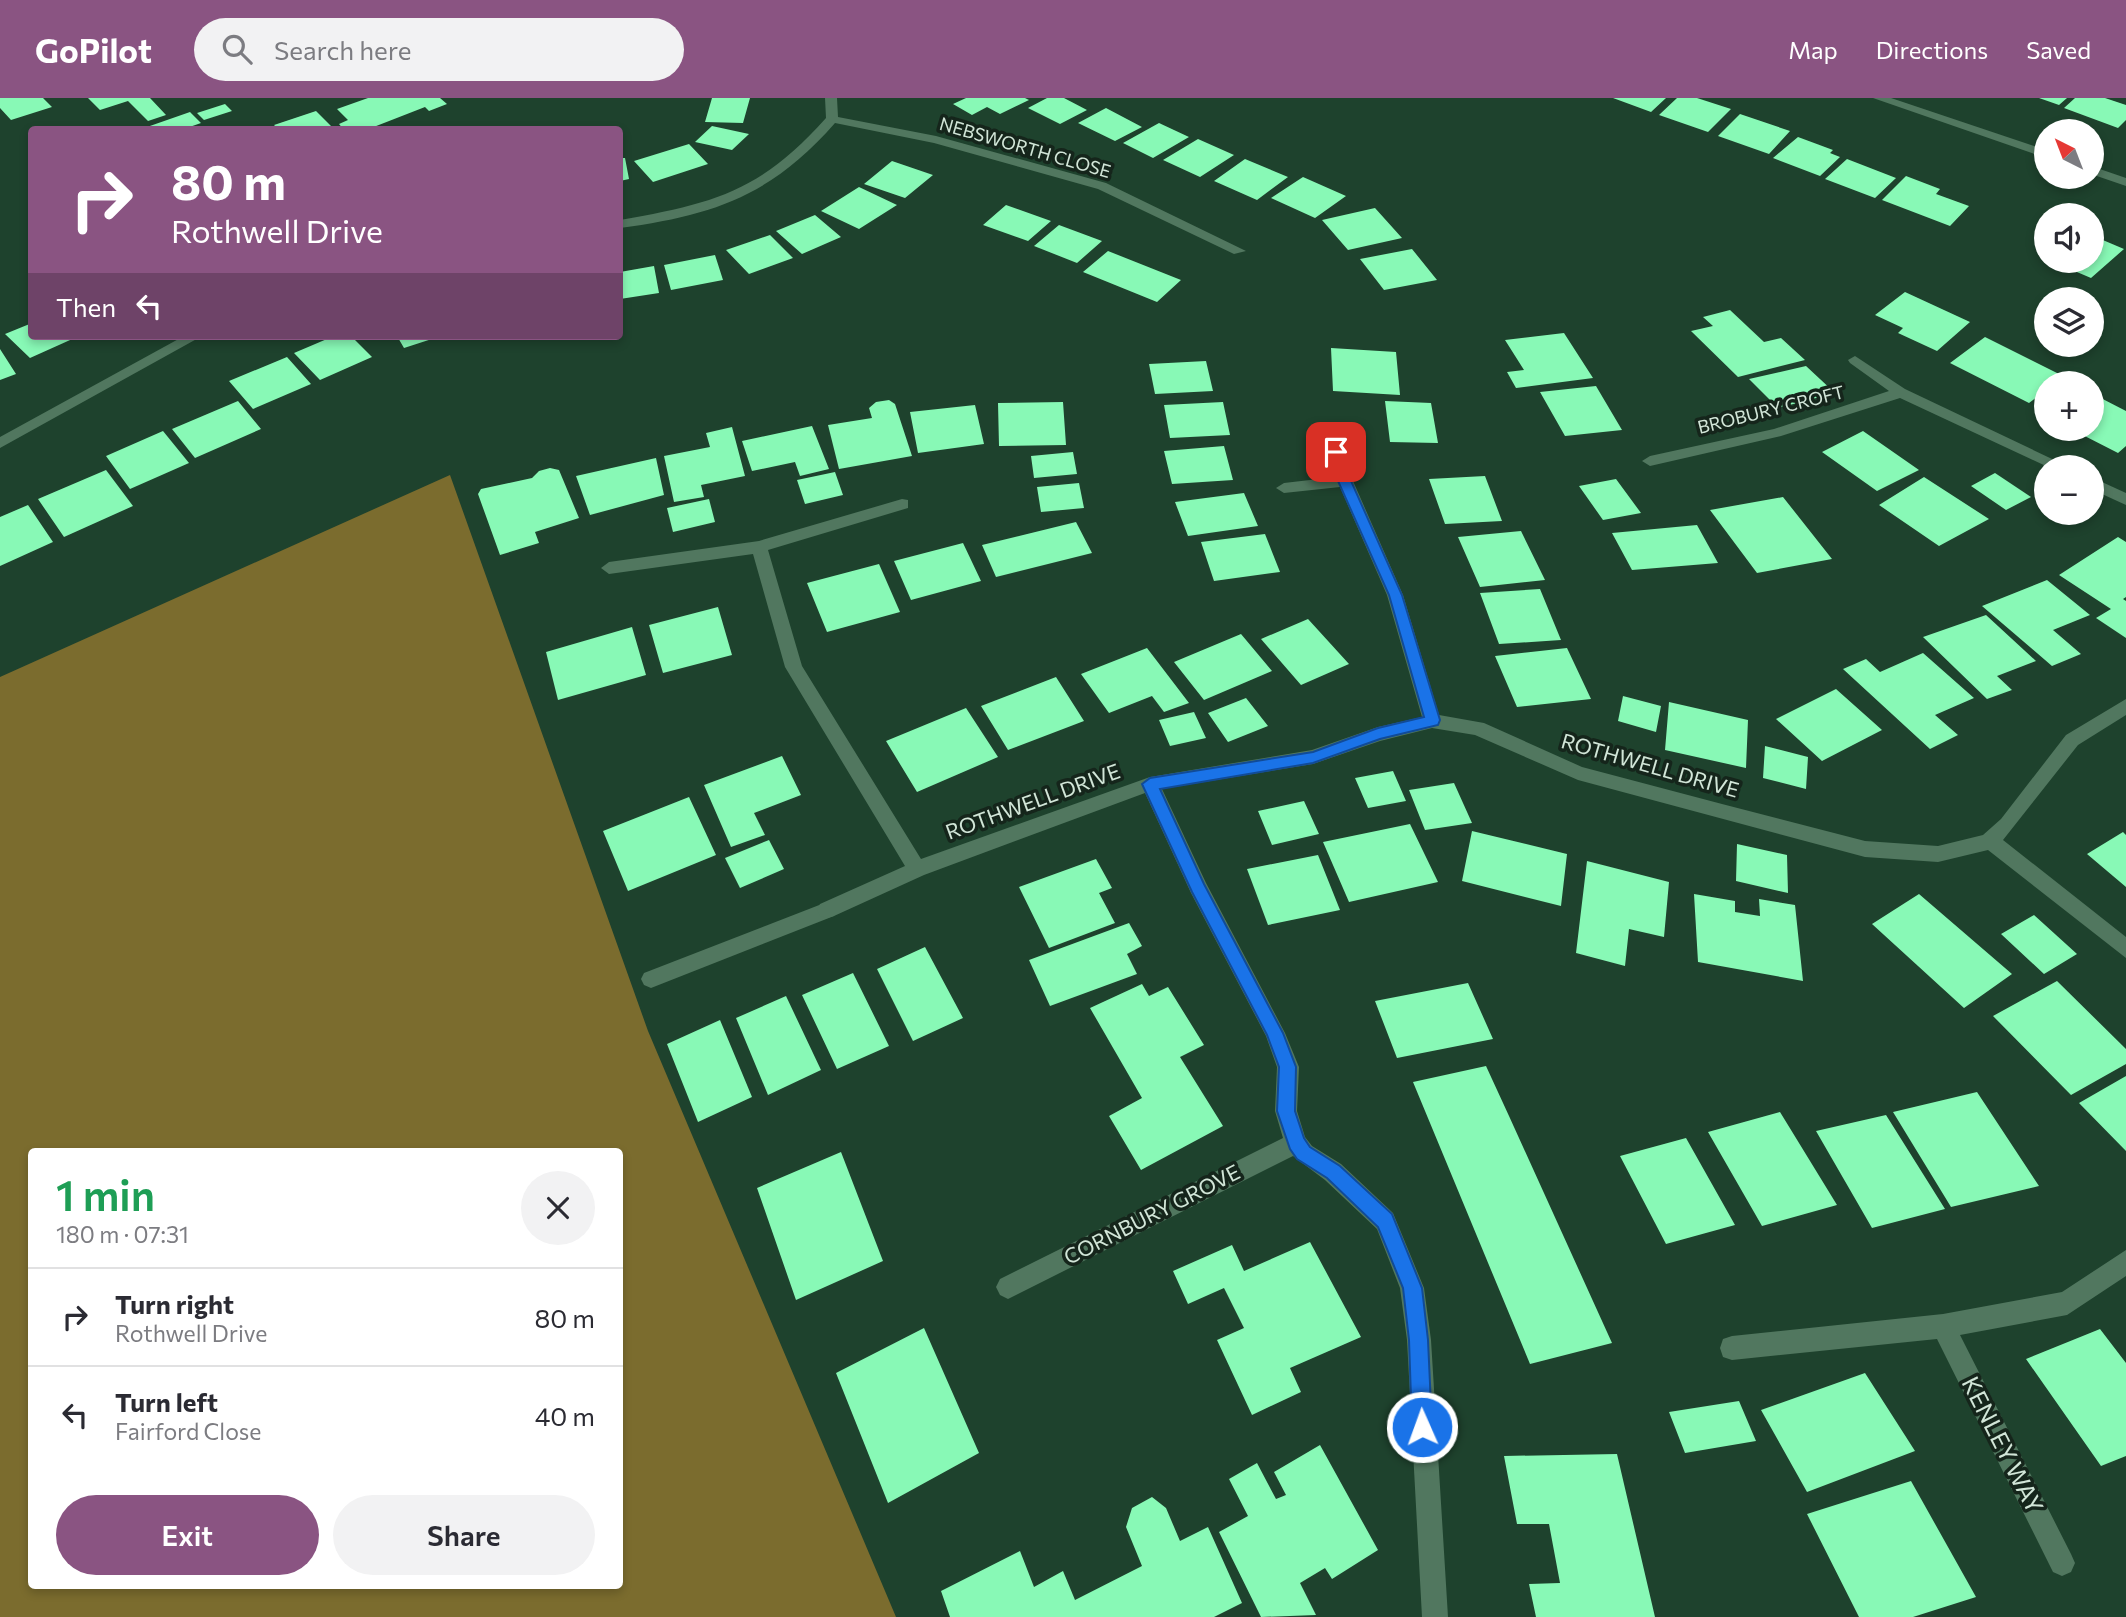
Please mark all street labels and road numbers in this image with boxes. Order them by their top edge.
street label: NEBSWORTH CLOSE [937,112,1113,182]
street label: BROBURY CROFT [1695,380,1846,438]
street label: ROTHWELL DRIVE [1559,727,1742,802]
street label: ROTHWELL DRIVE [942,757,1123,844]
street label: CORNBURY GROVE [1059,1158,1244,1269]
street label: KENLEY WAY [1956,1371,2050,1518]

